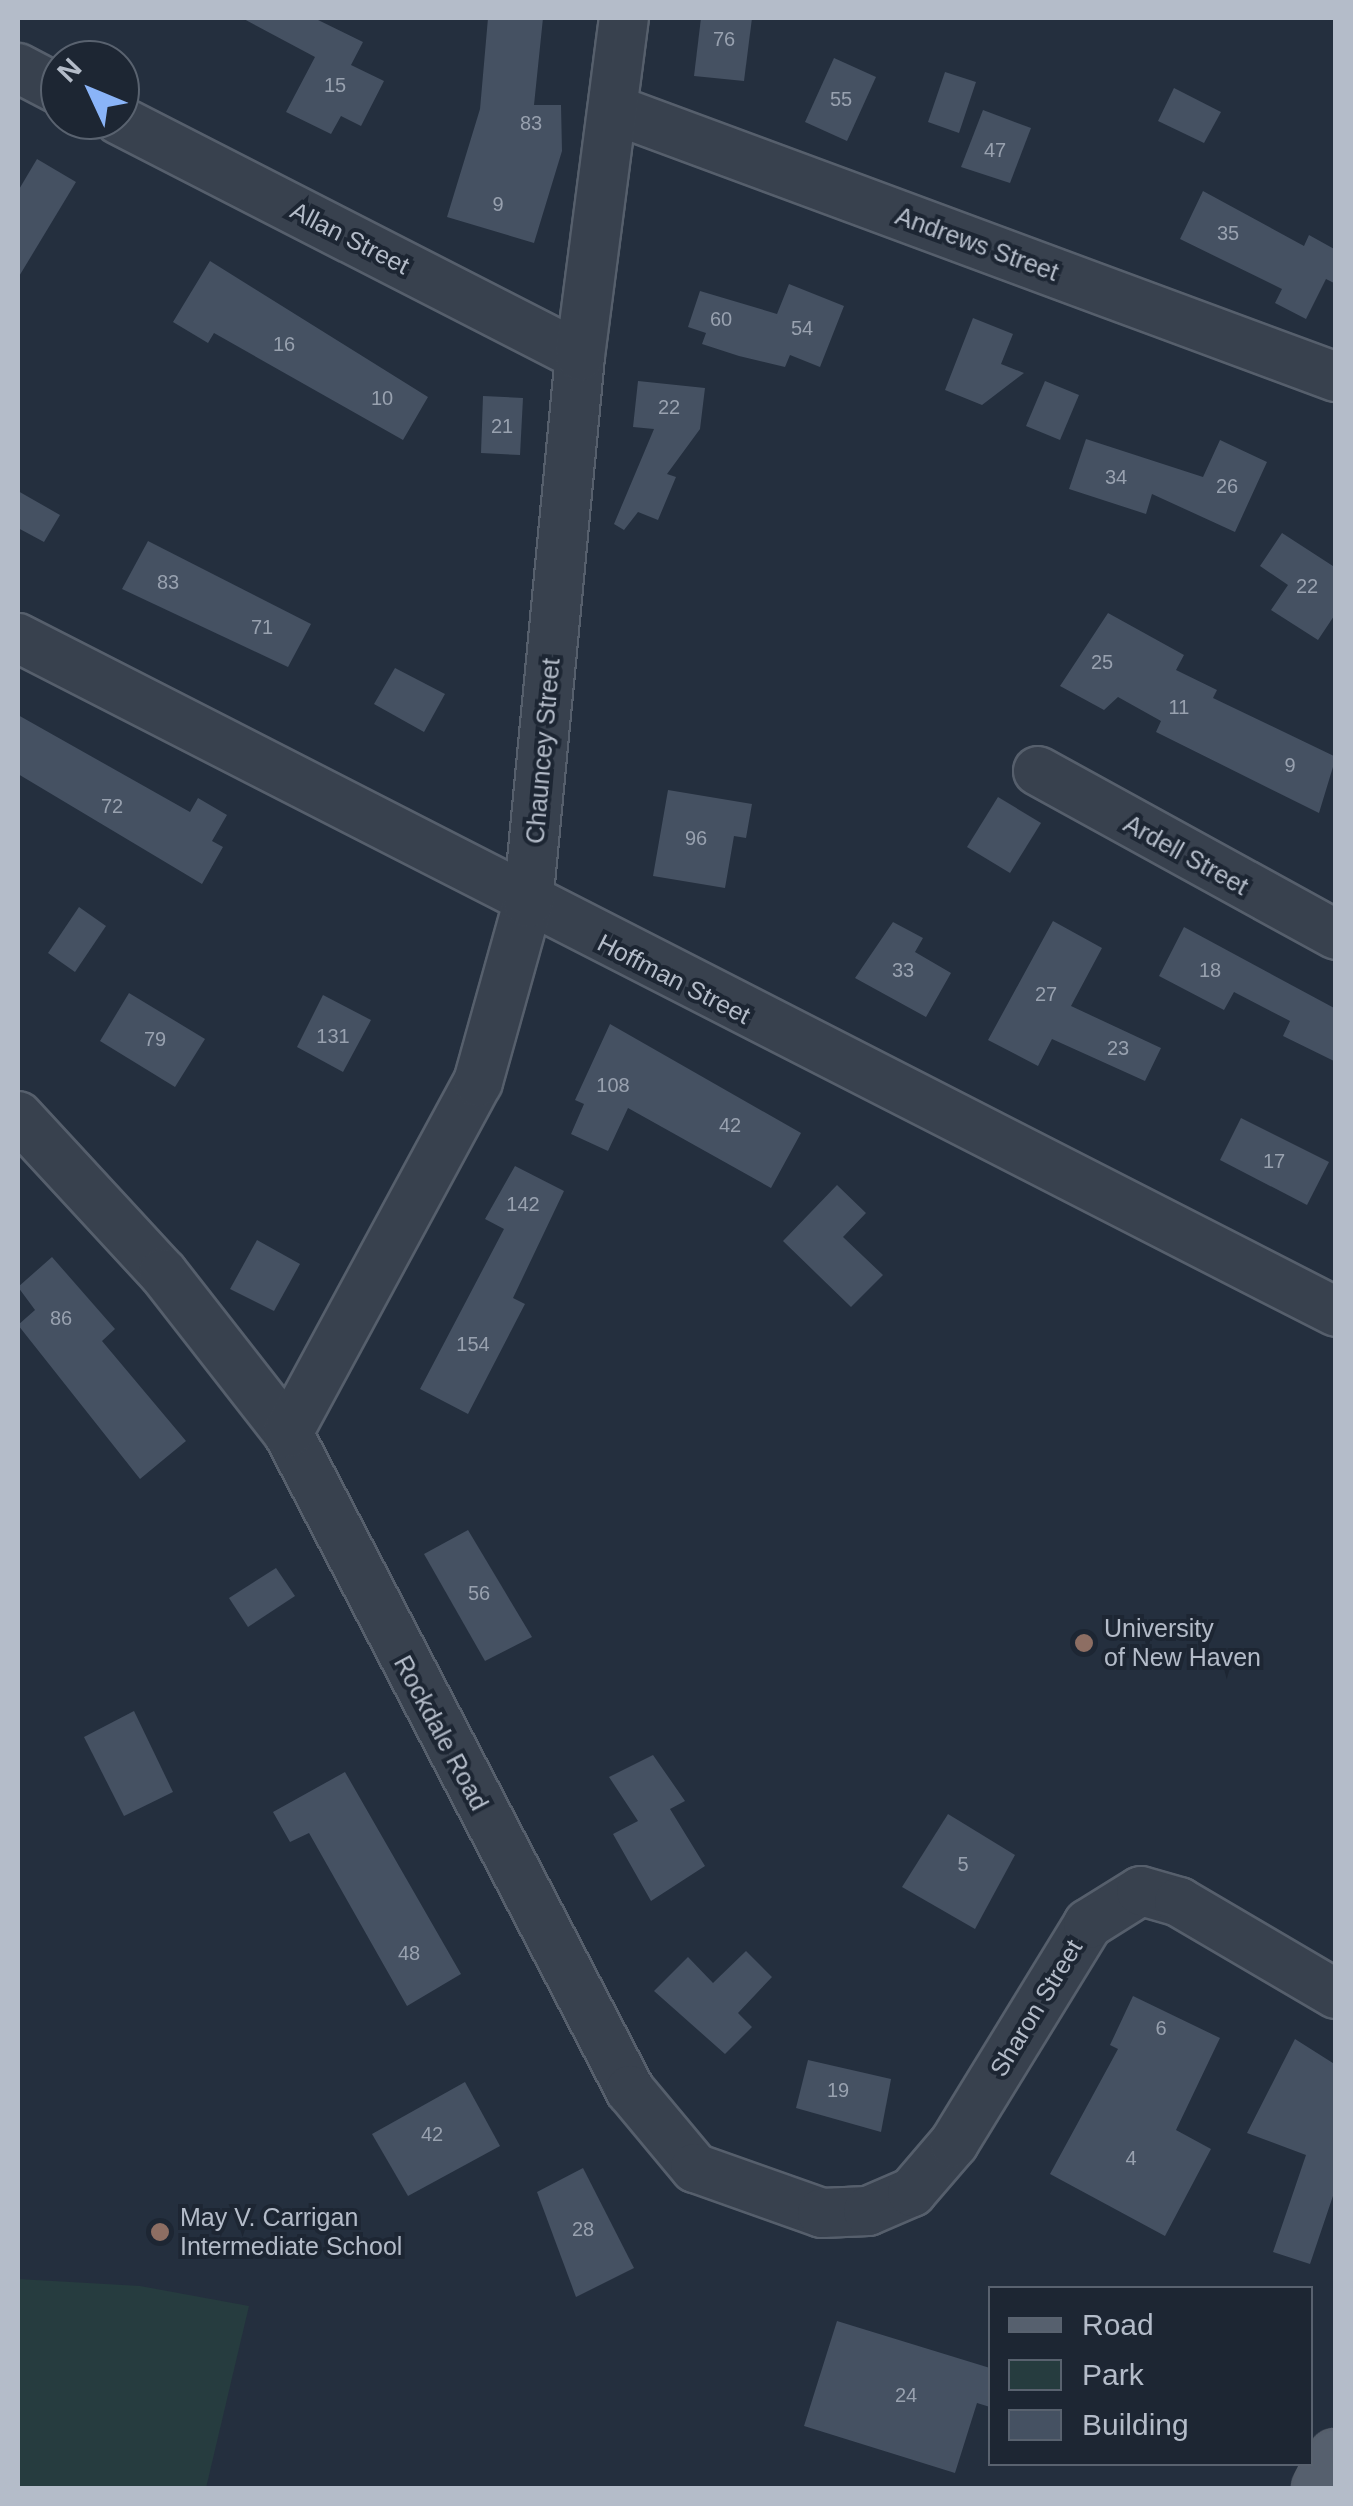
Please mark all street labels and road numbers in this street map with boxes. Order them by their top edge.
street label: Allan Street [286,195,414,281]
street label: Andrews Street [892,201,1062,287]
street label: Chauncey Street [520,657,566,845]
street label: Ardell Street [1119,809,1253,901]
street label: Hoffman Street [592,928,756,1030]
street label: Rockdale Road [388,1650,494,1816]
street label: Sharon Street [983,1934,1089,2082]

